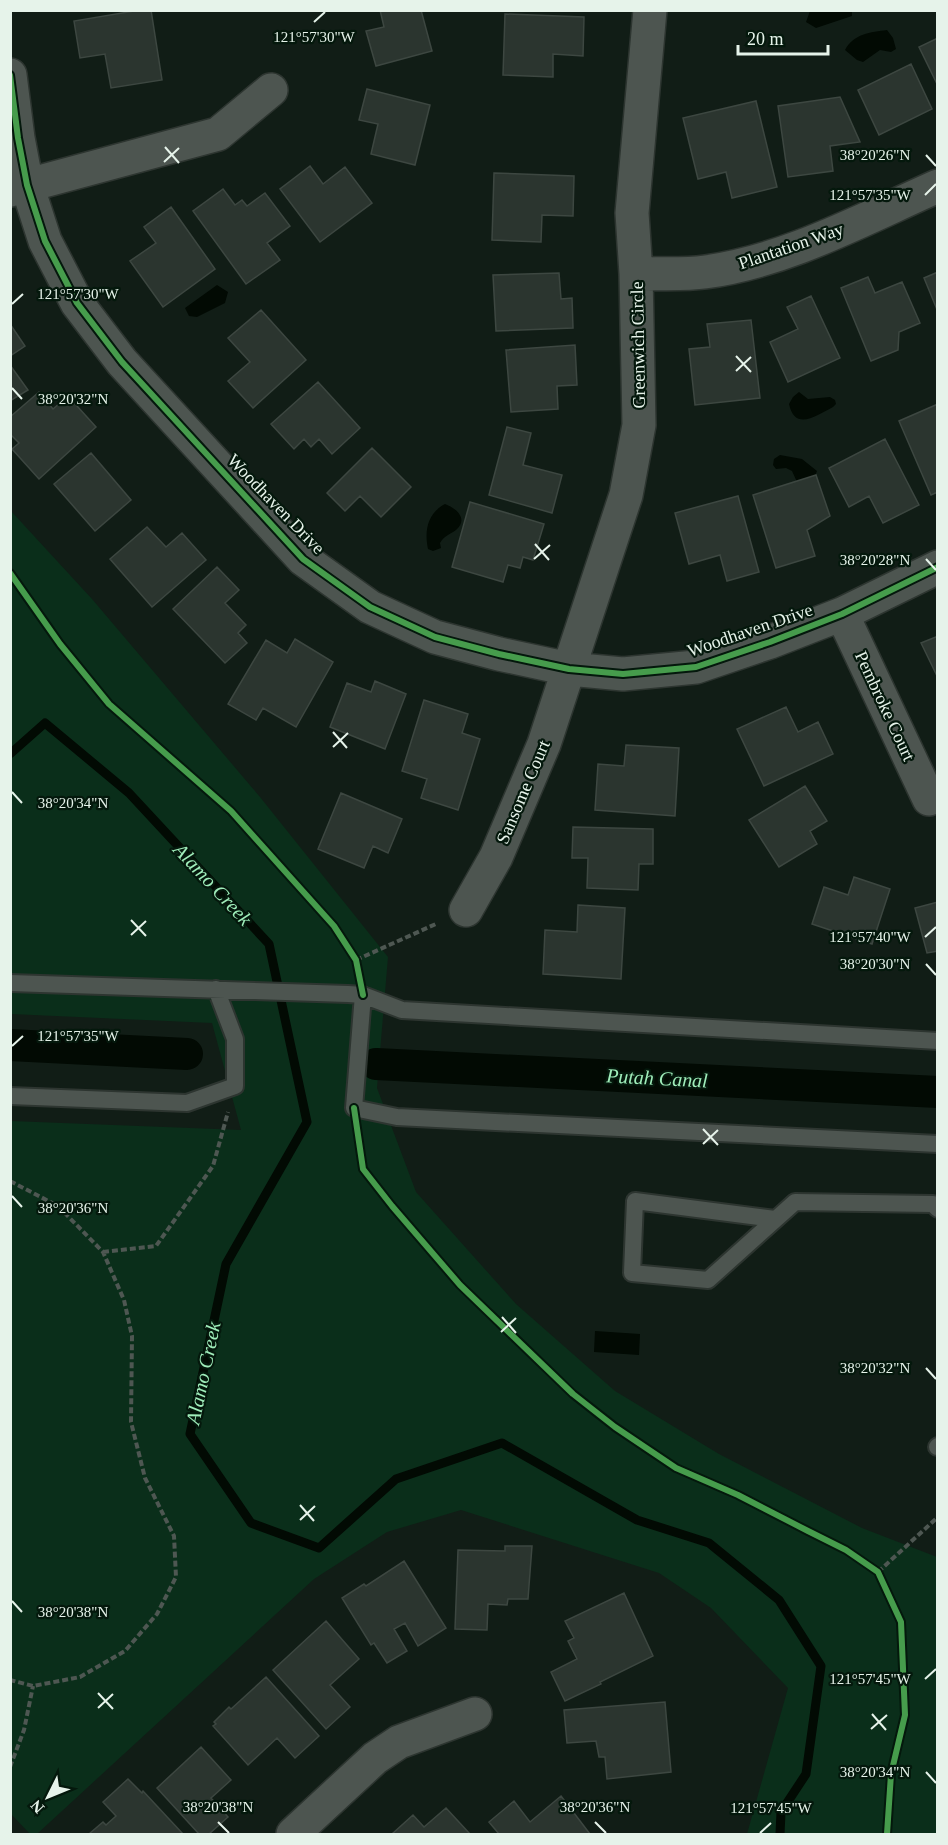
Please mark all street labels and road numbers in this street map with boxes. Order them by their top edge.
street label: Plantation Way [736,219,846,273]
street label: Greenwich Circle [627,281,649,409]
street label: Woodhaven Drive [223,450,329,558]
street label: Woodhaven Drive [685,599,815,661]
street label: Pembroke Court [851,648,919,764]
street label: Sansome Court [492,737,554,847]

